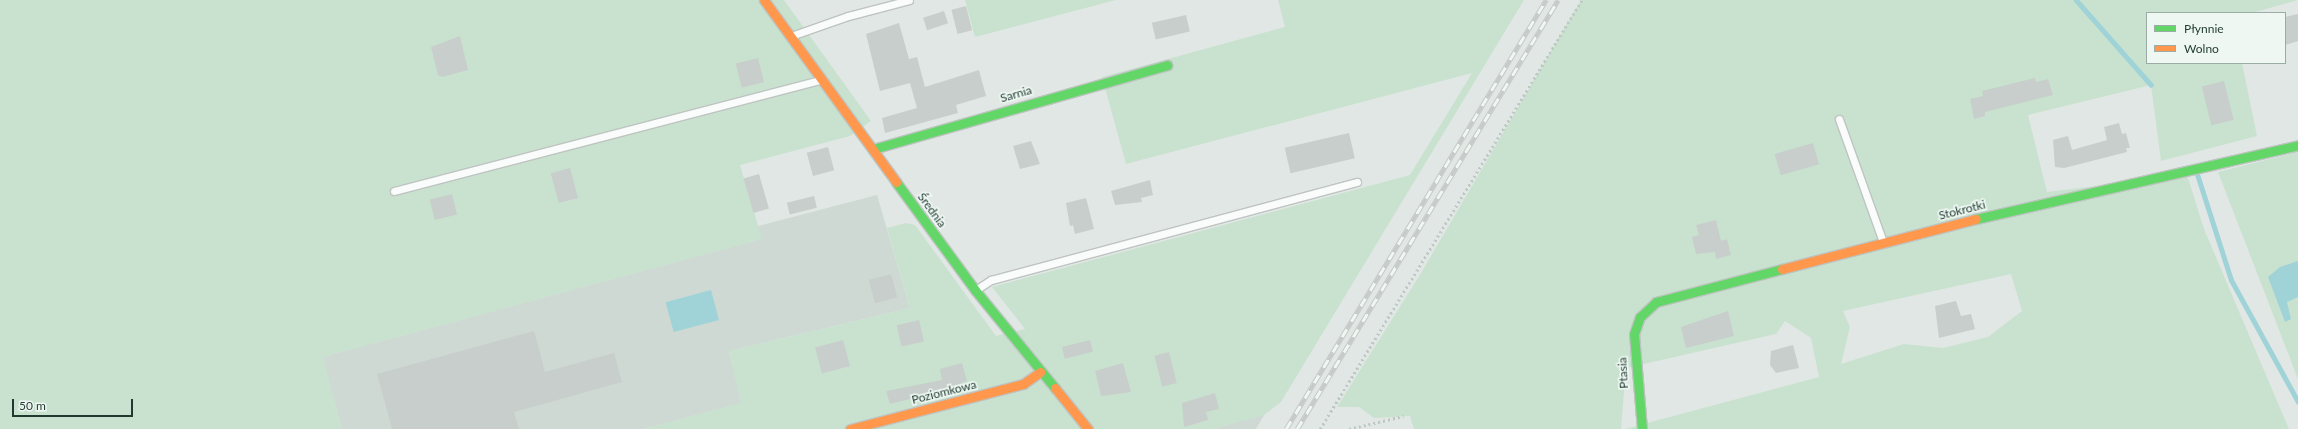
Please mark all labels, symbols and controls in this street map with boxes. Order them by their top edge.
legend [2146,12,2286,64]
text: Płynnie [2184,21,2224,36]
text: Wolno [2184,41,2219,56]
street label: Sarnia [998,83,1034,105]
street label: Średnia [915,190,949,230]
street label: Stokrotki [1937,197,1987,223]
street label: Ptasia [1615,357,1631,389]
street label: Poziomkowa [910,377,978,407]
scale bar [14,391,135,417]
text: 50 m [19,398,46,413]

